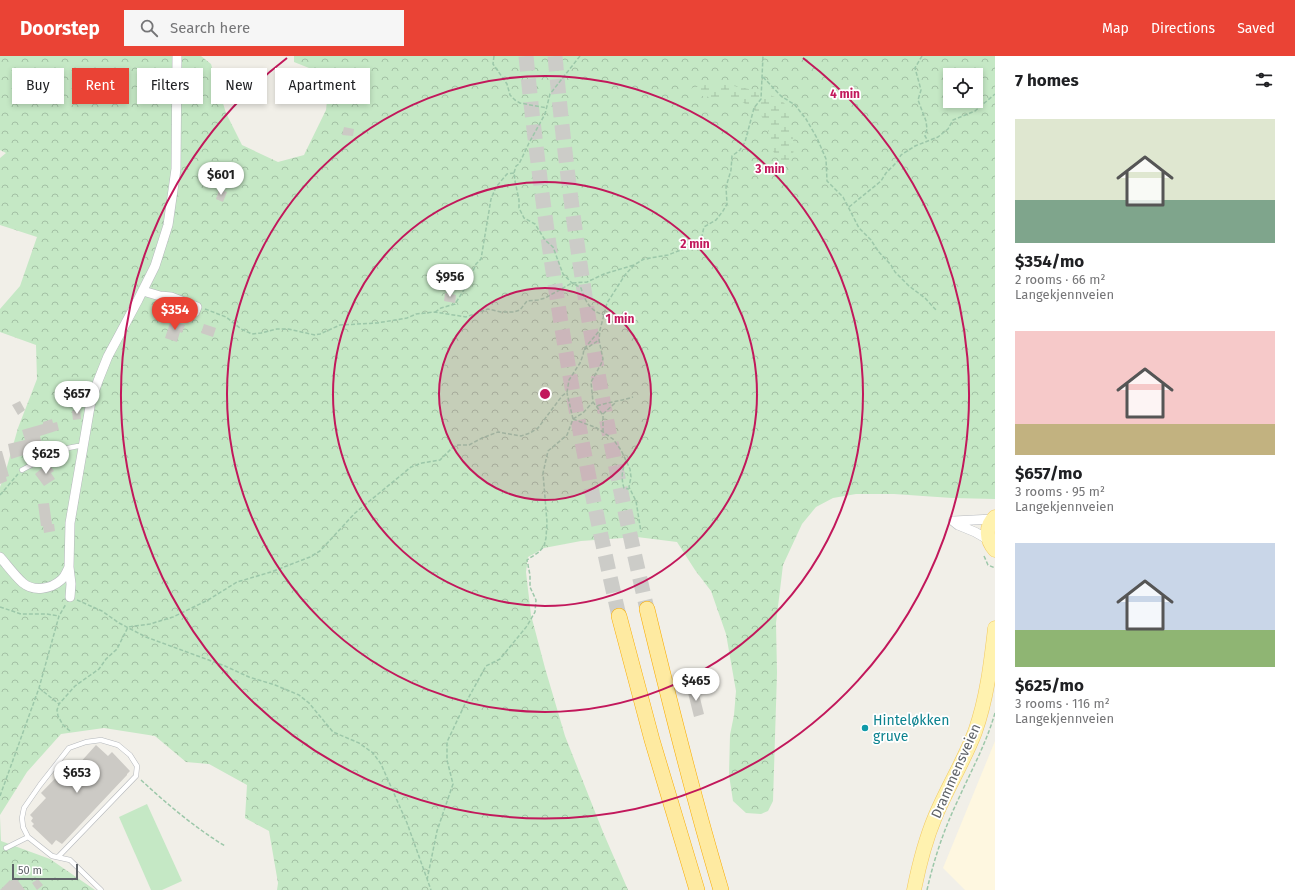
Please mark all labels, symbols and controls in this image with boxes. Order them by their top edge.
search box [124,10,404,46]
text: Doorstep [20,17,100,40]
icon: search [138,17,160,39]
text: Search here [170,19,250,37]
text: Map [1102,20,1129,37]
text: Directions [1151,20,1215,37]
text: Saved [1237,20,1275,37]
chip: Buy [12,68,64,104]
chip: Rent [72,68,129,104]
chip: Filters [137,68,203,104]
chip: New [211,68,267,104]
chip: Apartment [275,68,370,104]
map controls [943,68,983,108]
button: locate [943,68,983,108]
icon: filters [1253,69,1275,91]
text: 7 homes [1015,70,1079,91]
text: 4 min [830,87,860,101]
icon: home [1109,145,1181,217]
pin: $601 [197,162,245,196]
text: 3 min [754,162,785,176]
text: $601 [207,167,235,182]
text: 2 min [680,237,710,251]
text: $354/mo [1015,251,1084,272]
pin: $956 [426,264,474,298]
text: $956 [436,269,464,284]
text: 2 rooms · 66 m² [1015,272,1106,287]
text: Langekjennveien [1015,287,1114,302]
pin: $354 [151,297,199,331]
text: $354 [161,302,189,317]
text: 1 min [606,312,634,326]
icon: home [1109,357,1181,429]
pin: $657 [53,381,101,415]
text: $657 [63,386,91,401]
centre of rings [538,387,552,401]
pin: $625 [22,441,70,475]
text: $625 [32,446,60,461]
text: $657/mo [1015,463,1082,484]
text: 3 rooms · 95 m² [1015,484,1105,499]
text: Langekjennveien [1015,499,1114,514]
icon: home [1109,569,1181,641]
pin: $465 [672,668,720,702]
text: $465 [682,673,710,688]
text: $625/mo [1015,675,1084,696]
text: 3 rooms · 116 m² [1015,696,1110,711]
text: Langekjennveien [1015,711,1114,726]
place label: Hinteløkken gruve [873,712,949,745]
street label: Drammensveien [928,721,984,821]
marker: Hinteløkken gruve [860,723,870,733]
pin: $653 [53,760,101,794]
text: $653 [63,765,91,780]
scale bar [12,862,78,881]
text: 50 m [18,864,42,877]

